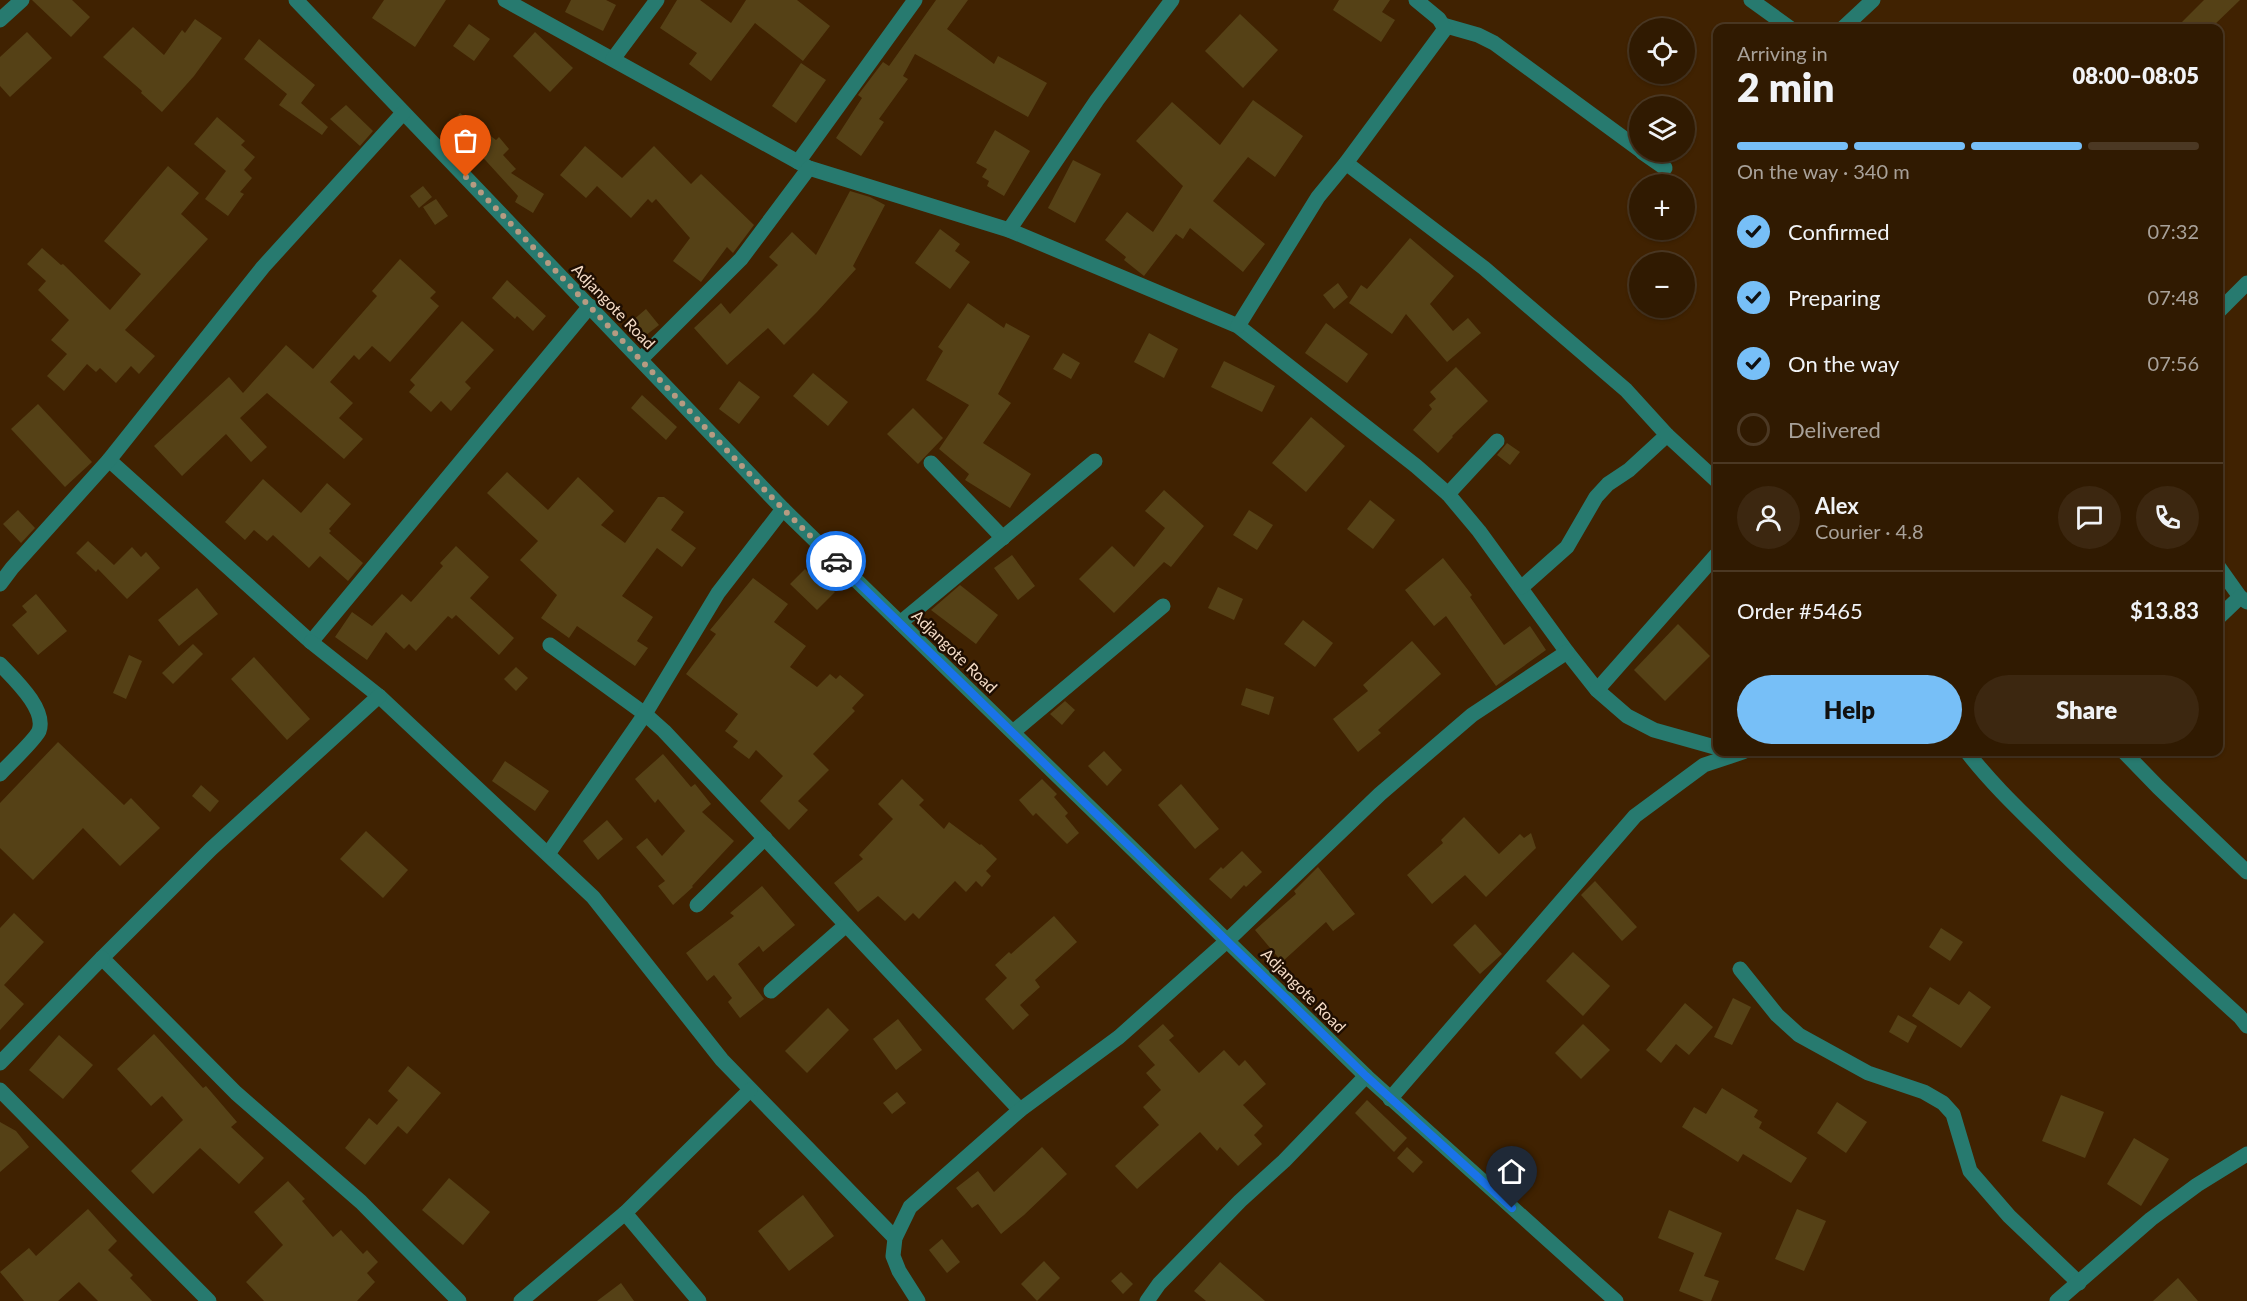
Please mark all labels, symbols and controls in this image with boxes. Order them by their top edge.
map controls [1629,18,1695,318]
button: locate [1629,18,1695,84]
text: Arriving in [1737,41,1828,65]
text: 08:00–08:05 [2073,62,2199,89]
text: 2 min [1737,64,1834,110]
button: layers [1629,96,1695,162]
pin [440,115,491,177]
icon: bag [449,124,482,157]
text: On the way · 340 m [1737,159,1910,183]
button: + [1629,174,1695,240]
icon: check [1737,215,1770,248]
text: Confirmed [1788,218,1890,245]
text: 07:32 [2148,219,2199,243]
button: − [1629,252,1695,318]
street label: Adjangote Road [569,259,659,353]
icon: check [1737,281,1770,314]
text: Preparing [1788,284,1880,311]
text: 07:48 [2148,285,2199,309]
icon: check [1737,347,1770,380]
text: On the way [1788,350,1899,377]
text: 07:56 [2148,351,2199,375]
text: Delivered [1788,416,1881,443]
button: person [1737,486,1800,549]
button: chat [2058,486,2121,549]
button: phone [2136,486,2199,549]
text: Alex [1815,492,1859,519]
text: Courier · 4.8 [1815,519,1924,543]
courier [806,531,866,591]
icon: car [820,545,853,578]
text: Order #5465 [1737,597,1863,624]
text: $13.83 [2130,597,2199,624]
street label: Adjangote Road [908,606,1002,696]
button: Help [1737,675,1962,744]
button: Share [1974,675,2199,744]
street label: Adjangote Road [1258,944,1350,1036]
pin [1486,1146,1537,1208]
icon: home [1495,1155,1528,1188]

